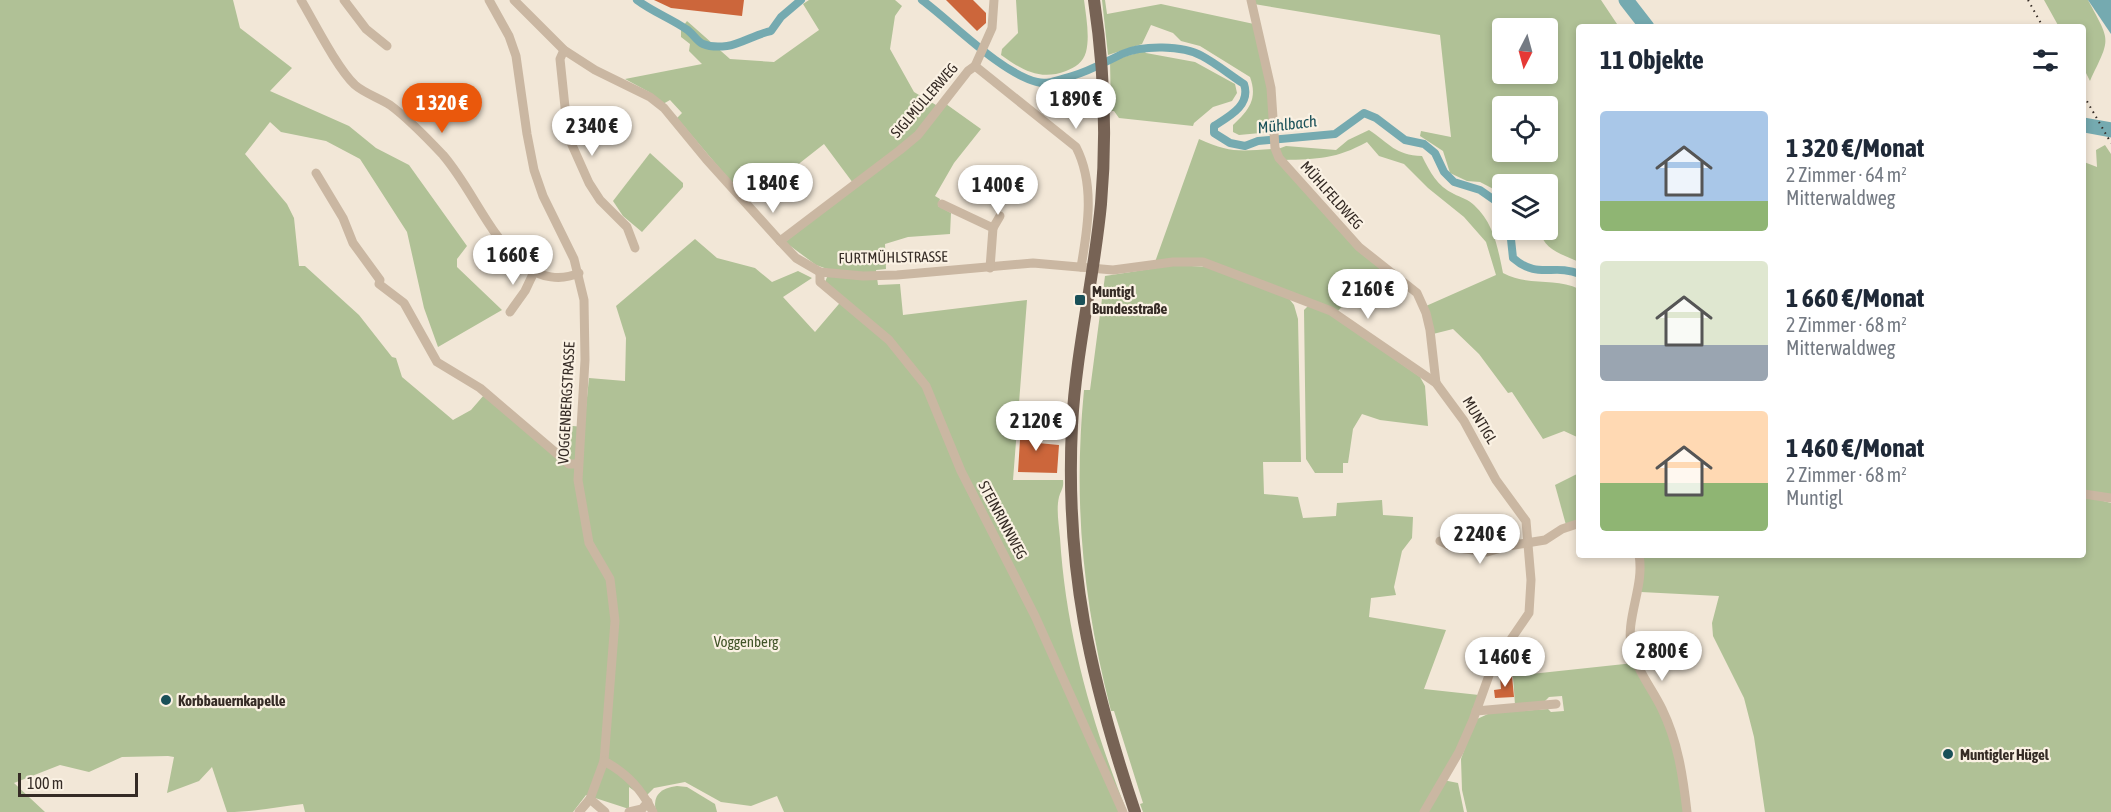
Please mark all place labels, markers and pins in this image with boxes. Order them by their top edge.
pin: 1 890 € [1021,79,1131,130]
pin: 1 320 € [387,83,497,134]
pin: 2 340 € [537,106,647,157]
pin: 1 840 € [718,163,828,214]
pin: 1 400 € [943,165,1053,216]
pin: 1 660 € [458,235,568,286]
pin: 2 160 € [1313,269,1423,320]
place label: Muntigl Bundesstraße [1092,283,1168,317]
marker: Muntigl Bundesstraße [1073,293,1087,307]
pin: 2 120 € [981,401,1091,452]
pin: 2 240 € [1425,514,1535,565]
pin: 2 800 € [1607,631,1717,682]
pin: 1 460 € [1450,637,1560,688]
place label: Korbbauernkapelle [178,692,286,709]
marker: Korbbauernkapelle [159,693,173,707]
place label: Muntigler Hügel [1960,746,2050,763]
marker: Muntigler Hügel [1941,747,1955,761]

